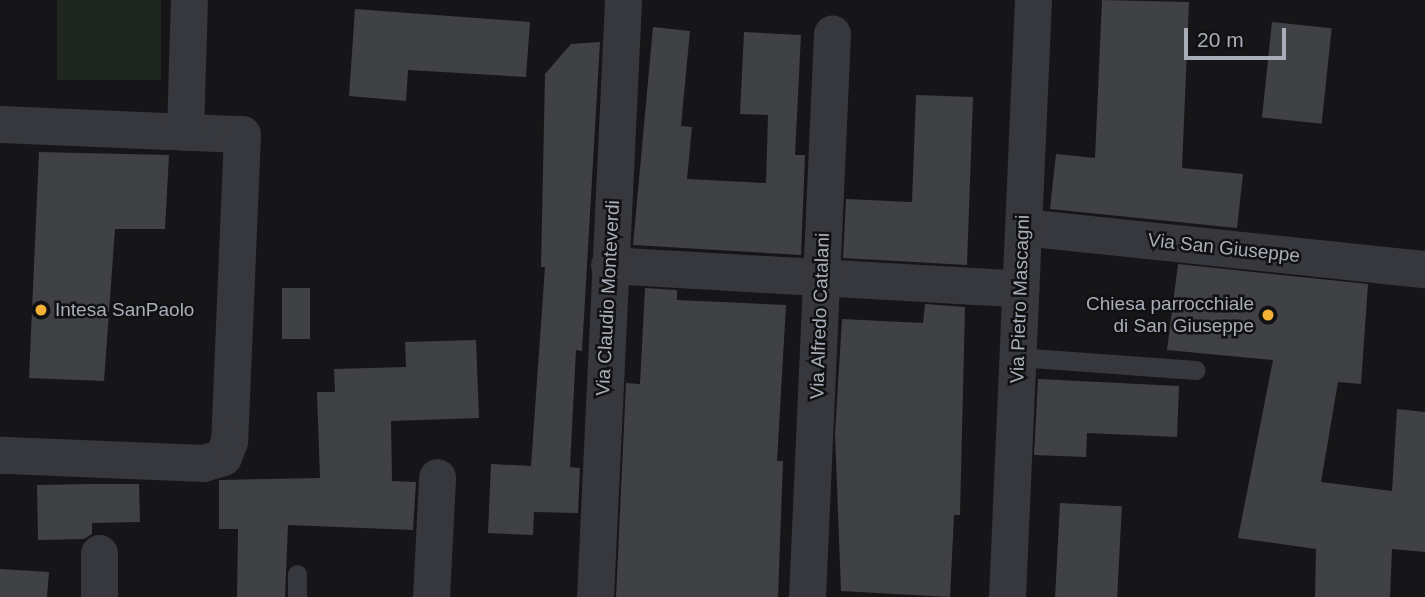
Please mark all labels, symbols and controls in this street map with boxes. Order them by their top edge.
scale bar [1187,14,1288,58]
text: 20 m [1197,28,1244,51]
street label: Via Claudio Monteverdi [591,199,625,397]
street label: Via Pietro Mascagni [1006,214,1034,384]
street label: Via San Giuseppe [1147,229,1301,267]
street label: Via Alfredo Catalani [806,232,834,400]
place label: Chiesa parrocchiale di San Giuseppe [1086,293,1254,337]
place label: Intesa SanPaolo [55,299,194,321]
marker: Intesa SanPaolo [33,302,49,318]
marker: Chiesa parrocchiale di San Giuseppe [1260,307,1276,323]

